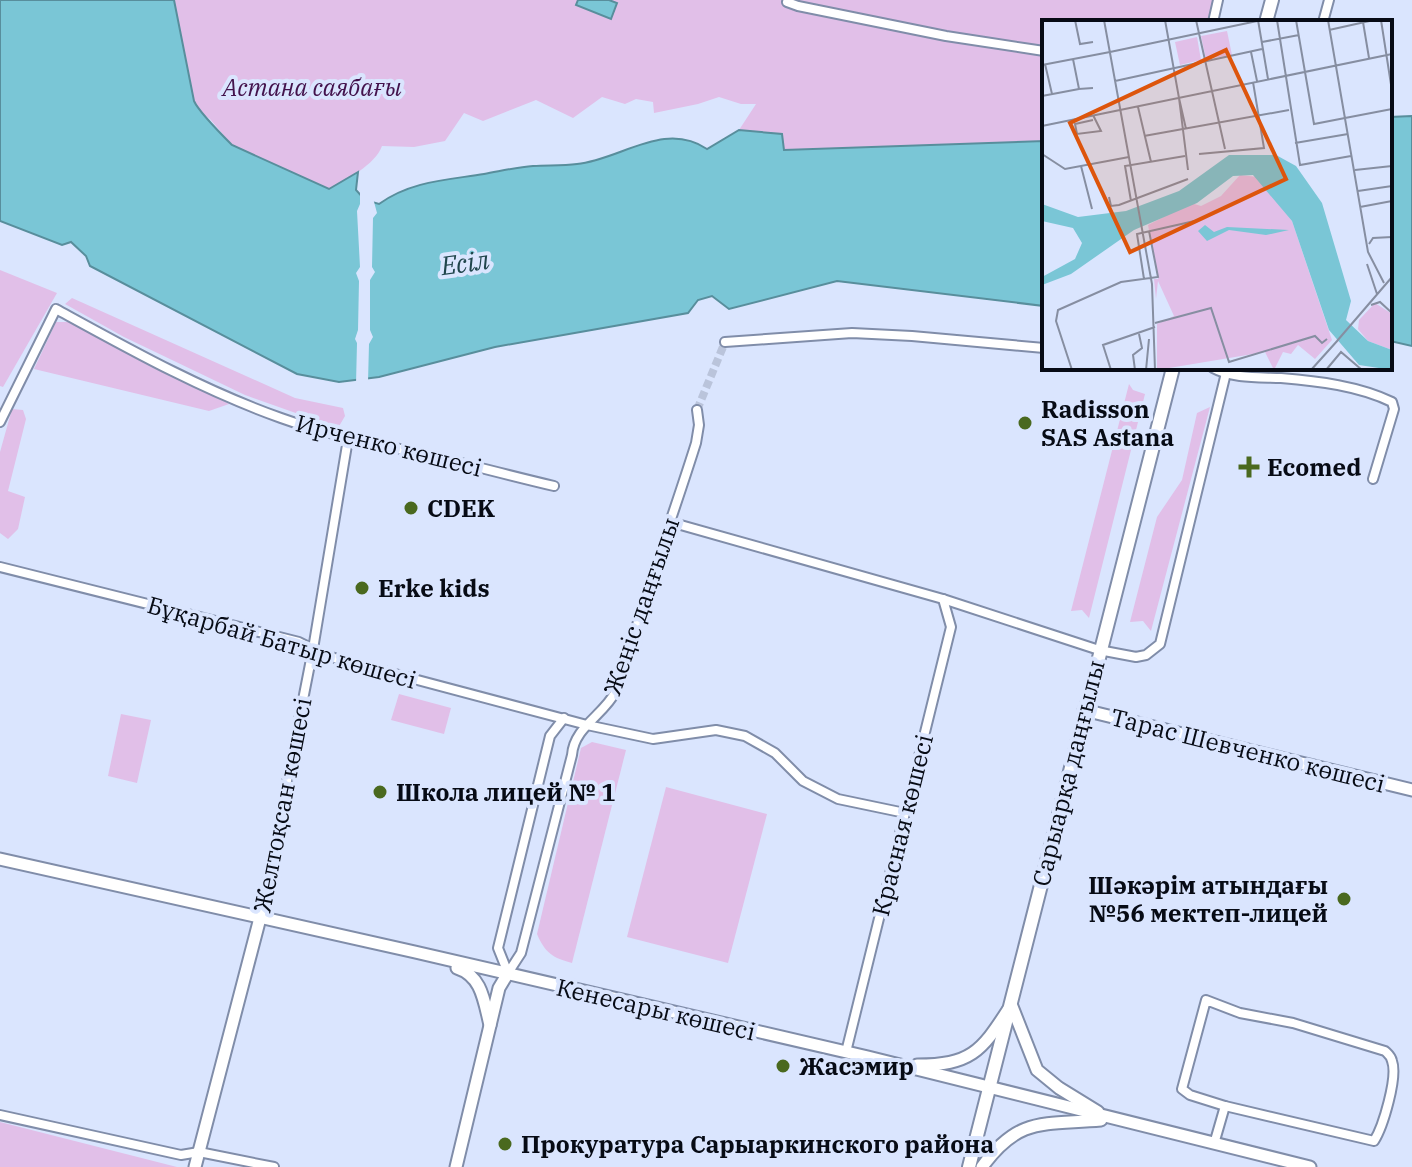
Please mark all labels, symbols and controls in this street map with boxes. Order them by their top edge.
inset map [1042,20,1392,370]
park label: Астана саябағы [220,71,402,103]
water label: Есіл [438,242,492,282]
place label: Radisson SAS Astana [1041,393,1174,453]
street label: Ирченко көшесі [293,406,485,484]
marker: Radisson SAS Astana [1016,414,1034,432]
place label: Ecomed [1267,451,1361,483]
marker: Ecomed [1238,456,1260,478]
place label: CDEK [427,492,496,524]
marker: CDEK [402,499,420,517]
street label: Жеңіс даңғылы [596,513,686,699]
place label: Erke kids [378,572,490,604]
marker: Erke kids [353,579,371,597]
street label: Бұқарбай Батыр көшесі [144,588,420,696]
street label: Сарыарқа даңғылы [1024,657,1112,889]
street label: Желтоқсан көшесі [245,695,319,915]
street label: Тарас Шевченко көшесі [1108,700,1388,800]
street label: Красная көшесі [864,731,940,919]
place label: Школа лицей № 1 [396,776,616,808]
marker: Школа лицей № 1 [371,783,389,801]
place label: Шәкәрім атындағы №56 мектеп-лицей [1088,869,1328,929]
marker: Шәкәрім атындағы №56 мектеп-лицей [1335,890,1353,908]
street label: Кенесары көшесі [553,971,759,1047]
place label: Жасэмир [799,1050,914,1082]
marker: Жасэмир [774,1057,792,1075]
place label: Прокуратура Сарыаркинского района [521,1128,994,1160]
marker: Прокуратура Сарыаркинского района [496,1135,514,1153]

